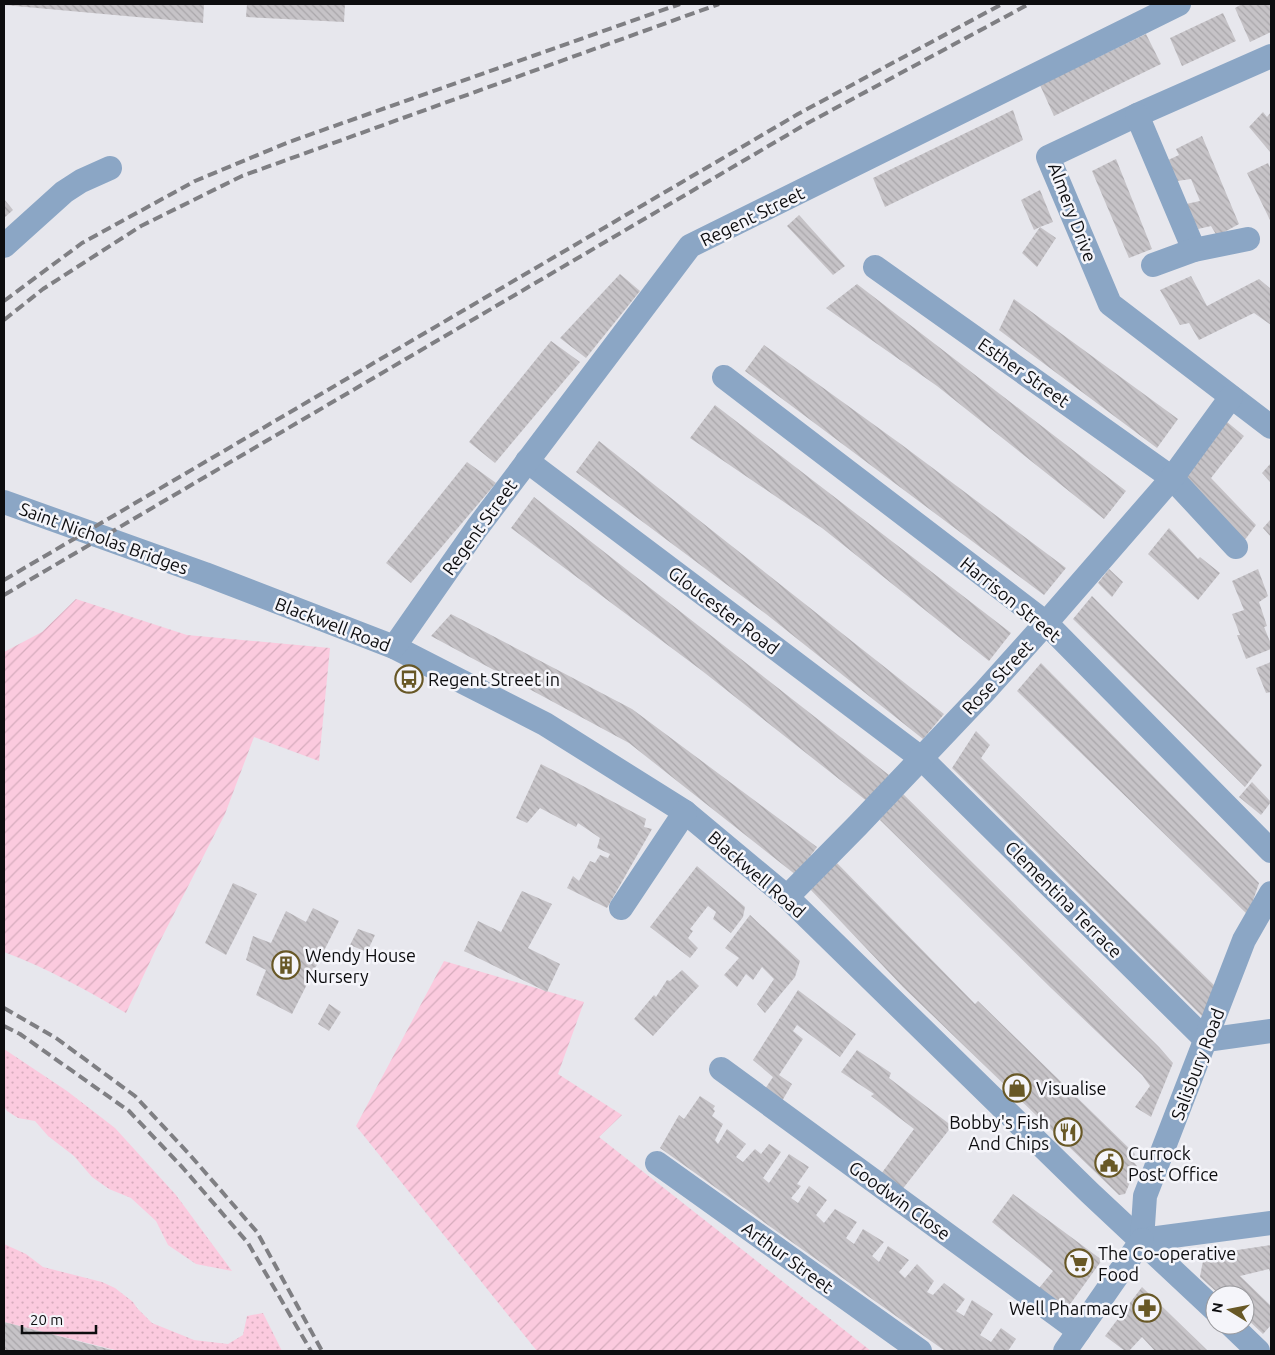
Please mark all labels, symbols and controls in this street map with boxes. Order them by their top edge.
street label: Almery Drive [1045,160,1101,264]
street label: Regent Street [697,182,807,250]
street label: Esther Street [975,333,1073,411]
street label: Regent Street [438,475,520,579]
street label: Saint Nicholas Bridges [17,498,191,578]
street label: Harrison Street [957,553,1065,645]
street label: Gloucester Road [665,562,783,658]
street label: Blackwell Road [273,593,393,655]
street label: Rose Street [958,636,1036,718]
bus stop icon: Regent Street in [394,664,424,694]
place label: Regent Street in [428,669,560,689]
street label: Blackwell Road [704,826,810,922]
street label: Clementina Terrace [1002,837,1126,961]
place label: Wendy House Nursery [305,945,416,986]
building icon: Wendy House Nursery [271,950,301,980]
street label: Salisbury Road [1167,1005,1227,1123]
shop icon: Visualise [1002,1073,1032,1103]
place label: Visualise [1036,1078,1107,1098]
place label: Bobby's Fish And Chips [949,1112,1049,1153]
restaurant icon: Bobby's Fish And Chips [1053,1117,1083,1147]
place label: Currock Post Office [1128,1143,1218,1184]
public building icon: Currock Post Office [1094,1148,1124,1178]
street label: Goodwin Close [845,1157,955,1243]
street label: Arthur Street [739,1217,837,1297]
place label: The Co-operative Food [1098,1243,1236,1284]
supermarket icon: The Co-operative Food [1064,1248,1094,1278]
north arrow [1205,1285,1255,1335]
pharmacy icon: Well Pharmacy [1132,1293,1162,1323]
place label: Well Pharmacy [1009,1298,1128,1318]
text: N [1208,1301,1226,1314]
scale bar [22,1302,96,1334]
text: 20 m [30,1311,63,1328]

